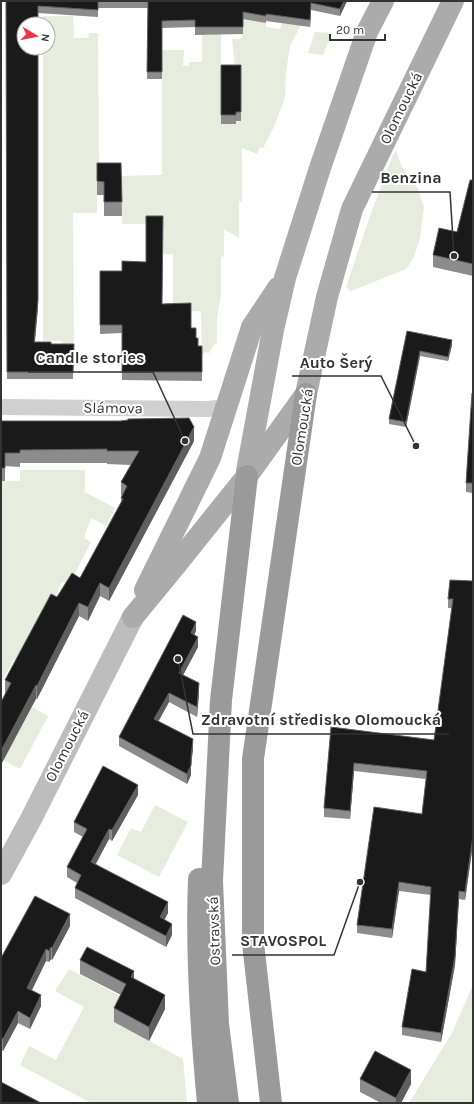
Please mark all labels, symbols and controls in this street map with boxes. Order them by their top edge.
north arrow [16,16,56,56]
scale bar [330,16,385,42]
text: 20 m [336,23,364,37]
text: N [38,33,52,43]
street label: Olomoucká [376,69,426,147]
callout: Benzina [372,164,450,192]
text: Benzina [380,168,442,187]
callout: Candle stories [28,344,153,372]
text: Candle stories [36,348,144,367]
callout: Auto Šerý [292,348,381,376]
text: Auto Šerý [300,352,372,372]
street label: Olomoucká [287,387,317,467]
street label: Slámova [83,398,143,418]
callout: Zdravotní středisko Olomoucká [193,706,449,734]
street label: Olomoucká [41,707,93,785]
text: Zdravotní středisko Olomoucká [201,710,441,729]
street label: Ostravská [204,896,224,966]
callout: STAVOSPOL [232,927,334,955]
text: STAVOSPOL [240,931,326,950]

